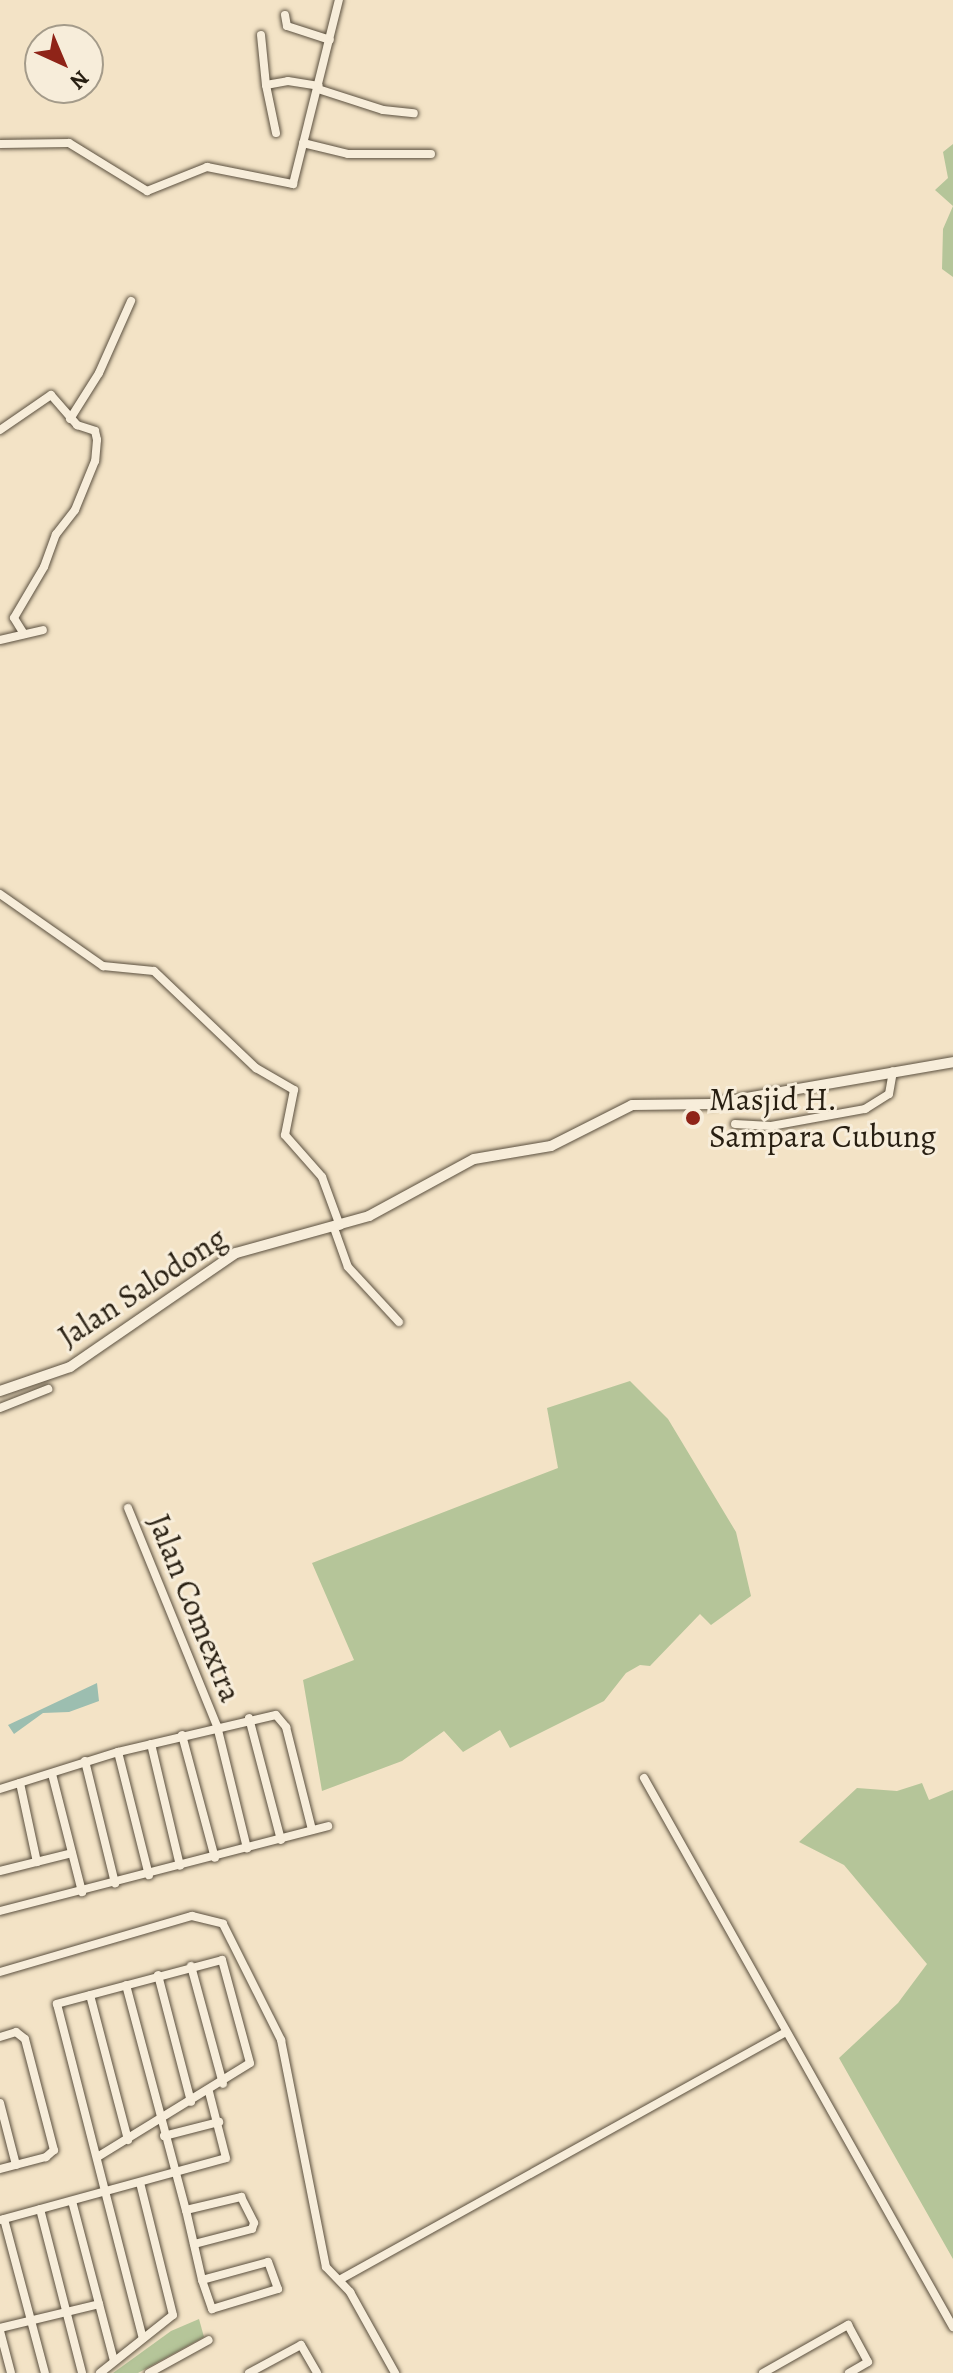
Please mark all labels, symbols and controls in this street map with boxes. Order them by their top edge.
north arrow [24,24,104,104]
text: N [63,63,95,96]
place label: Masjid H. Sampara Cubung [709,1081,936,1156]
marker: Masjid H. Sampara Cubung [684,1109,702,1127]
street label: Jalan Salodong [51,1218,233,1356]
street label: Jalan Comextra [140,1508,250,1708]

